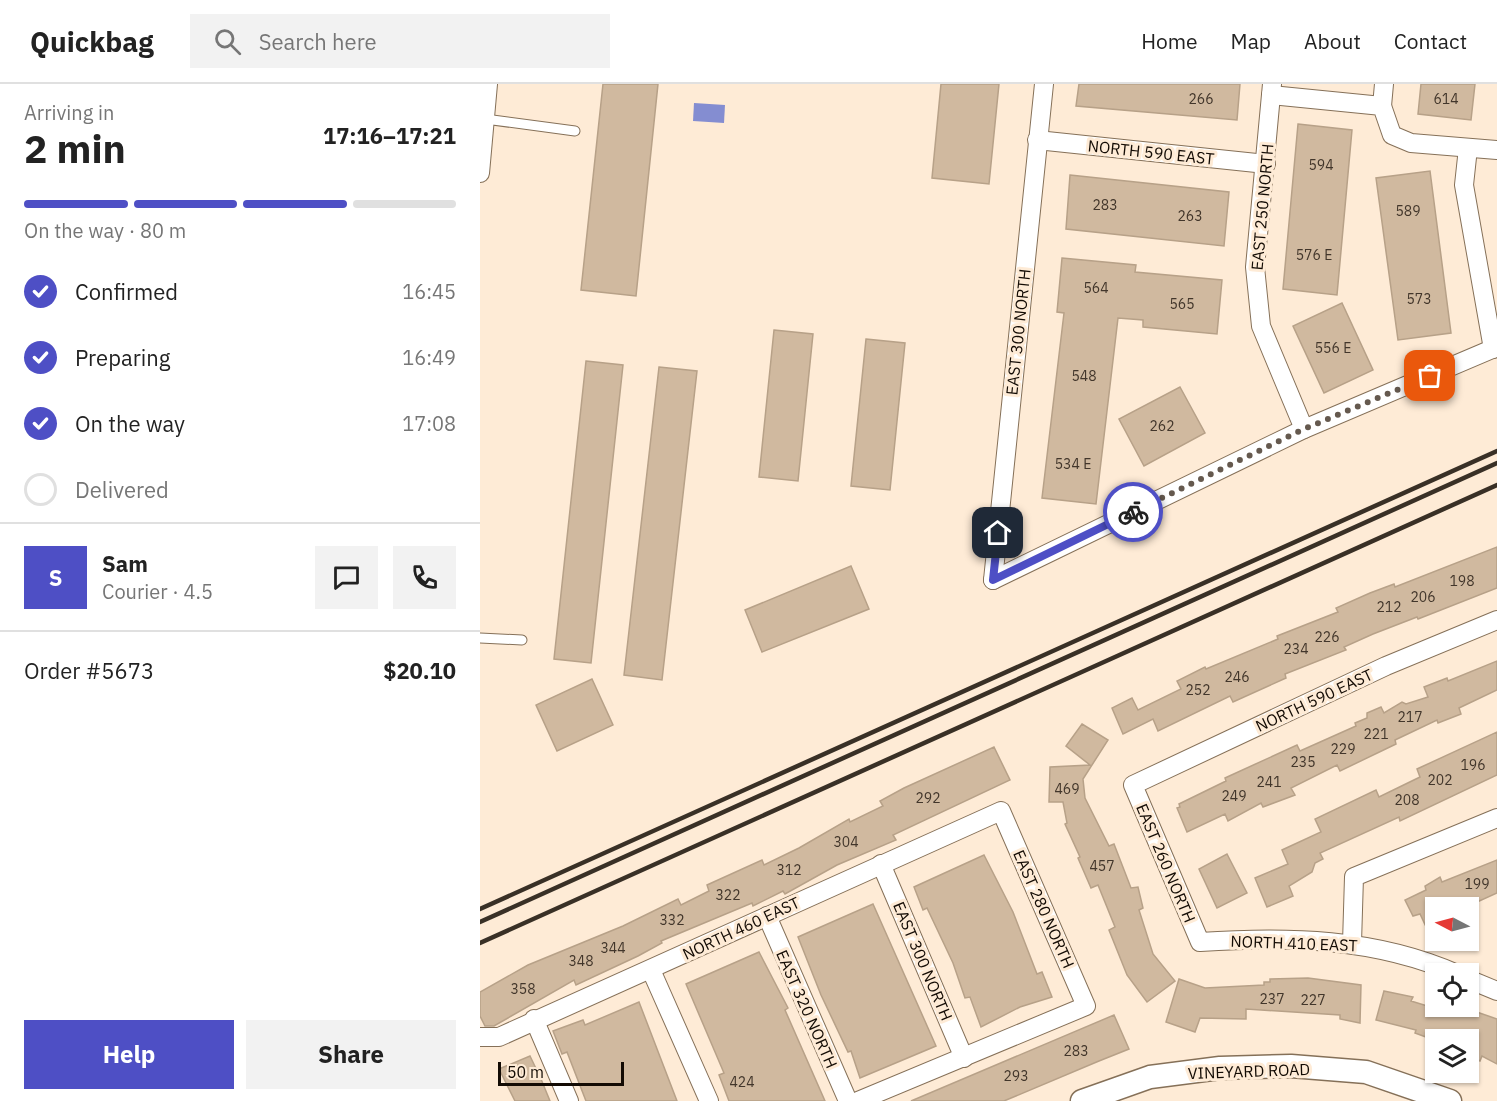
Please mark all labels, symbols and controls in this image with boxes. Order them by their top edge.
search box [190,14,610,68]
text: Quickbag [30,23,154,60]
icon: search [211,25,244,58]
text: Search here [259,27,377,56]
text: Home [1141,27,1198,55]
text: Map [1231,27,1271,55]
text: About [1304,27,1361,55]
text: Contact [1394,27,1467,55]
house number: 266 [1188,90,1214,108]
house number: 614 [1433,90,1459,108]
text: Arriving in [24,99,114,126]
text: 17:16–17:21 [323,121,456,150]
text: 2 min [24,123,126,174]
street label: NORTH 590 EAST [1087,135,1215,169]
street label: EAST 250 NORTH [1246,143,1278,271]
house number: 594 [1308,156,1334,174]
house number: 283 [1092,196,1118,214]
house number: 589 [1395,202,1421,220]
house number: 263 [1177,207,1203,225]
text: On the way · 80 m [24,217,186,244]
house number: 576 E [1296,246,1332,264]
street label: EAST 300 NORTH [1001,268,1035,396]
icon: check [24,275,57,308]
text: Confirmed [75,277,178,306]
text: 16:45 [402,278,456,305]
house number: 564 [1083,279,1109,297]
house number: 573 [1406,290,1432,308]
house number: 565 [1169,295,1195,313]
house number: 556 E [1315,339,1351,357]
icon: check [24,341,57,374]
text: Preparing [75,343,170,372]
text: 16:49 [402,344,456,371]
pin [1404,350,1455,401]
icon: bag [1413,359,1446,392]
house number: 548 [1071,367,1097,385]
icon: check [24,407,57,440]
text: On the way [75,409,185,438]
text: 17:08 [402,410,456,437]
house number: 262 [1149,417,1175,435]
house number: 534 E [1055,455,1091,473]
text: Delivered [75,475,169,504]
courier [1103,482,1163,542]
icon: bike [1117,496,1150,529]
pin [972,507,1023,558]
icon: home [981,516,1014,549]
button: chat [315,546,378,609]
button: phone [393,546,456,609]
text: Sam [102,549,148,578]
text: S [49,563,62,592]
house number: 198 [1449,572,1475,590]
text: Courier · 4.5 [102,578,213,605]
house number: 206 [1410,588,1436,606]
house number: 212 [1376,598,1402,616]
house number: 226 [1314,628,1340,646]
house number: 234 [1283,640,1309,658]
text: Order #5673 [24,656,154,685]
text: $20.10 [383,656,456,685]
street label: NORTH 590 EAST [1252,664,1376,736]
house number: 246 [1224,668,1250,686]
house number: 252 [1185,681,1211,699]
house number: 217 [1397,708,1423,726]
house number: 221 [1363,725,1389,743]
house number: 229 [1330,740,1356,758]
house number: 235 [1290,753,1316,771]
house number: 196 [1460,756,1486,774]
house number: 202 [1427,771,1453,789]
house number: 241 [1256,773,1282,791]
house number: 469 [1054,780,1080,798]
house number: 249 [1221,787,1247,805]
house number: 292 [915,789,941,807]
house number: 208 [1394,791,1420,809]
street label: EAST 260 NORTH [1132,801,1200,925]
house number: 304 [833,833,859,851]
street label: EAST 280 NORTH [1009,847,1079,971]
house number: 457 [1089,857,1115,875]
house number: 312 [776,861,802,879]
house number: 199 [1464,875,1490,893]
house number: 322 [715,886,741,904]
street label: NORTH 460 EAST [679,892,803,964]
north arrow [1425,897,1479,951]
map controls [1425,897,1479,1083]
street label: EAST 300 NORTH [889,899,957,1023]
house number: 332 [659,911,685,929]
street label: NORTH 410 EAST [1230,931,1358,955]
house number: 344 [600,939,626,957]
street label: EAST 320 NORTH [772,947,842,1071]
house number: 348 [568,952,594,970]
button: locate [1425,963,1479,1017]
house number: 358 [510,980,536,998]
house number: 237 [1259,990,1285,1008]
house number: 227 [1300,991,1326,1009]
button: Help [24,1020,234,1089]
button: Share [246,1020,456,1089]
button: layers [1425,1029,1479,1083]
house number: 283 [1063,1042,1089,1060]
scale bar [498,1059,624,1086]
street label: VINEYARD ROAD [1188,1059,1310,1083]
text: 50 m [507,1062,544,1082]
house number: 293 [1003,1067,1029,1085]
house number: 424 [729,1073,755,1091]

